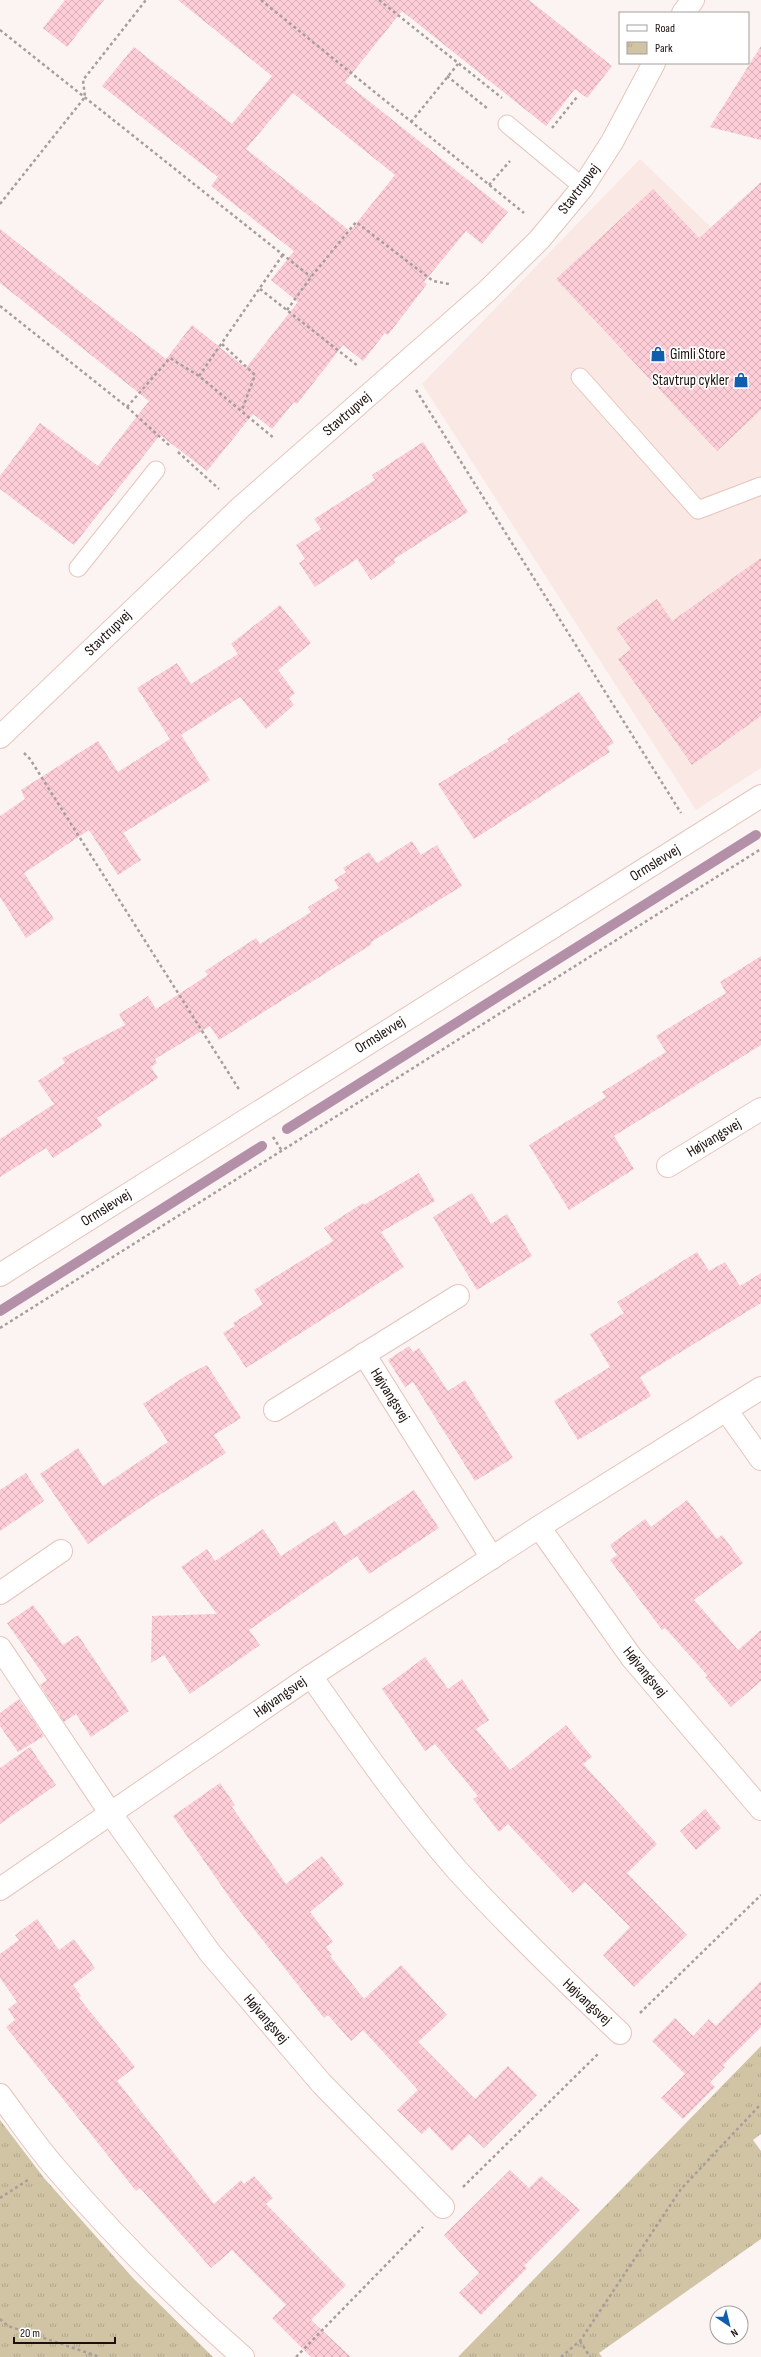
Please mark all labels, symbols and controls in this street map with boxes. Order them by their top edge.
legend [619,12,749,64]
text: Road [655,21,675,36]
text: Park [655,41,673,56]
street label: Stavtrupvej [554,160,604,218]
shop icon: Gimli Store [649,345,667,363]
place label: Gimli Store [670,345,725,364]
place label: Stavtrup cykler [652,371,730,390]
shop icon: Stavtrup cykler [732,371,750,389]
street label: Stavtrupvej [319,388,375,440]
street label: Stavtrupvej [80,606,136,660]
street label: Ormslevvej [626,840,684,886]
street label: Ormslevvej [351,1012,409,1058]
street label: Højvangsvej [683,1114,745,1162]
street label: Ormslevvej [77,1185,135,1231]
street label: Højvangsvej [366,1365,414,1426]
street label: Højvangsvej [619,1643,671,1702]
street label: Højvangsvej [250,1672,310,1722]
street label: Højvangsvej [559,1975,616,2030]
street label: Højvangsvej [239,1990,293,2048]
north arrow [709,2305,749,2345]
scale bar [14,2319,115,2345]
text: 20 m [20,2326,40,2341]
text: N [728,2326,741,2340]

